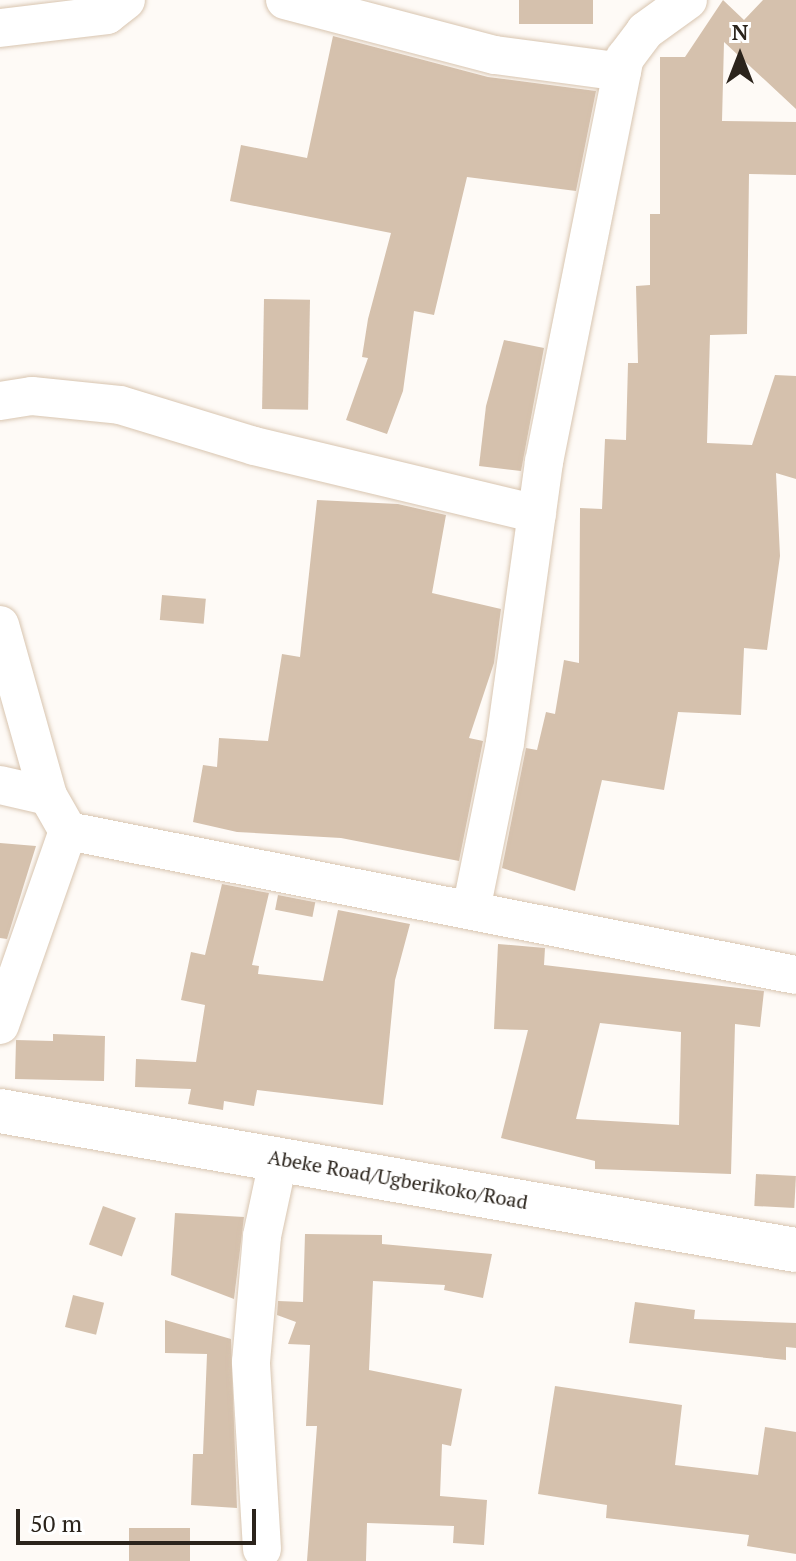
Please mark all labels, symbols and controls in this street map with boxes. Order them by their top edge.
north arrow [700,16,780,96]
text: N [732,17,748,46]
street label: Abeke Road/Ugberikoko/Road [266,1144,530,1214]
scale bar [20,1493,260,1543]
text: 50 m [30,1507,82,1539]

